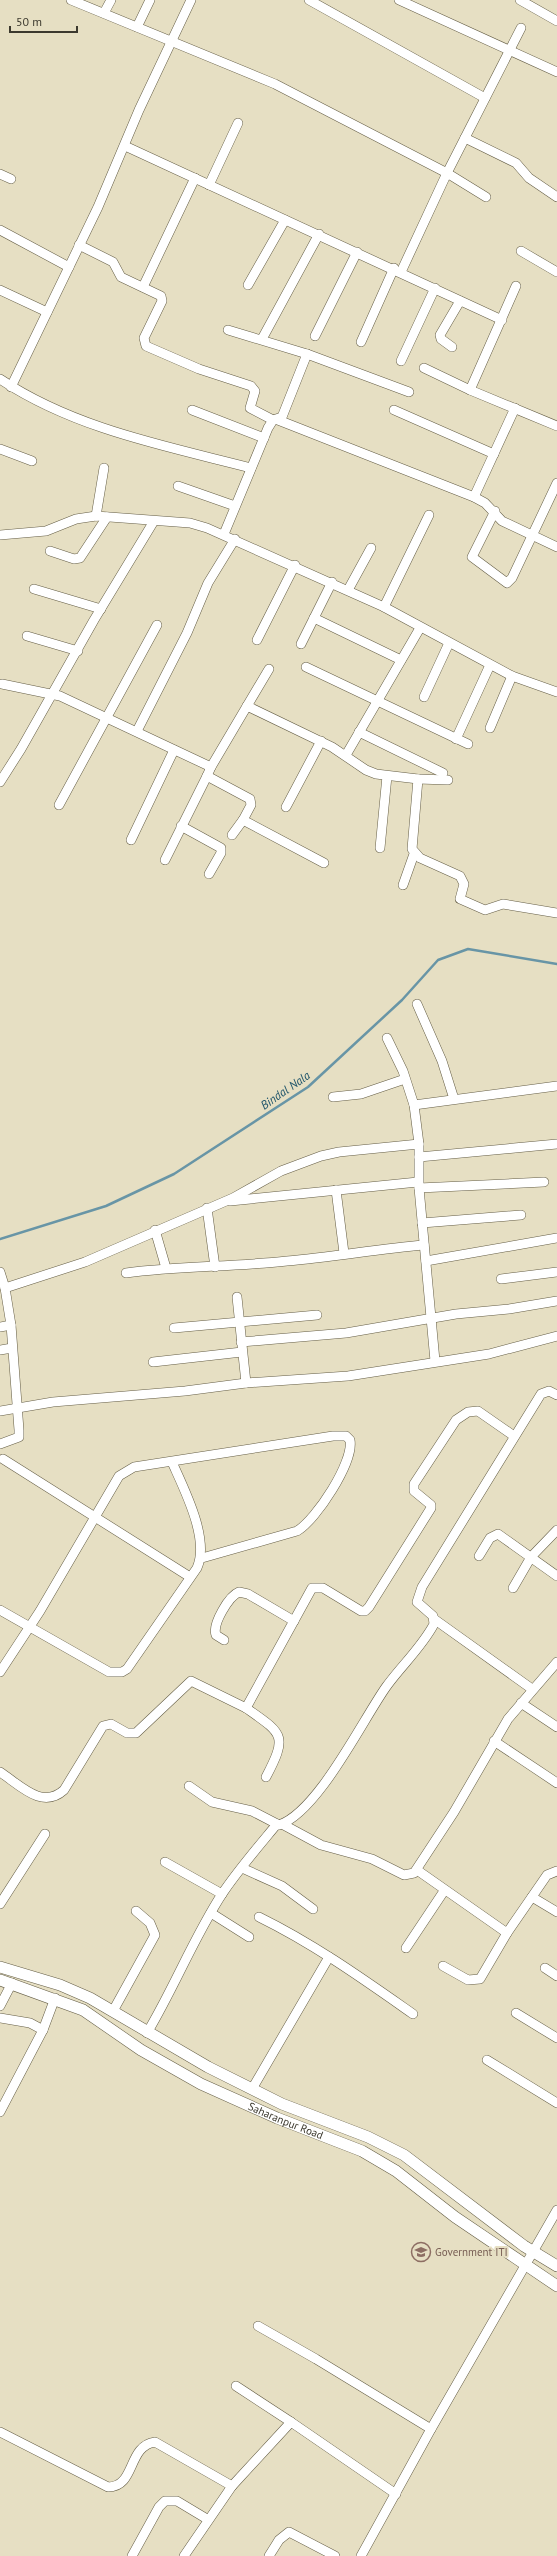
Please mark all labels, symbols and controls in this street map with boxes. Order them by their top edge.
scale bar [10,8,77,34]
text: 50 m [16,14,42,29]
water label: Bindal Nala [257,1067,313,1113]
street label: Saharanpur Road [246,2099,325,2142]
school or university icon: Government ITI [410,2241,432,2263]
place label: Government ITI [435,2245,508,2259]

